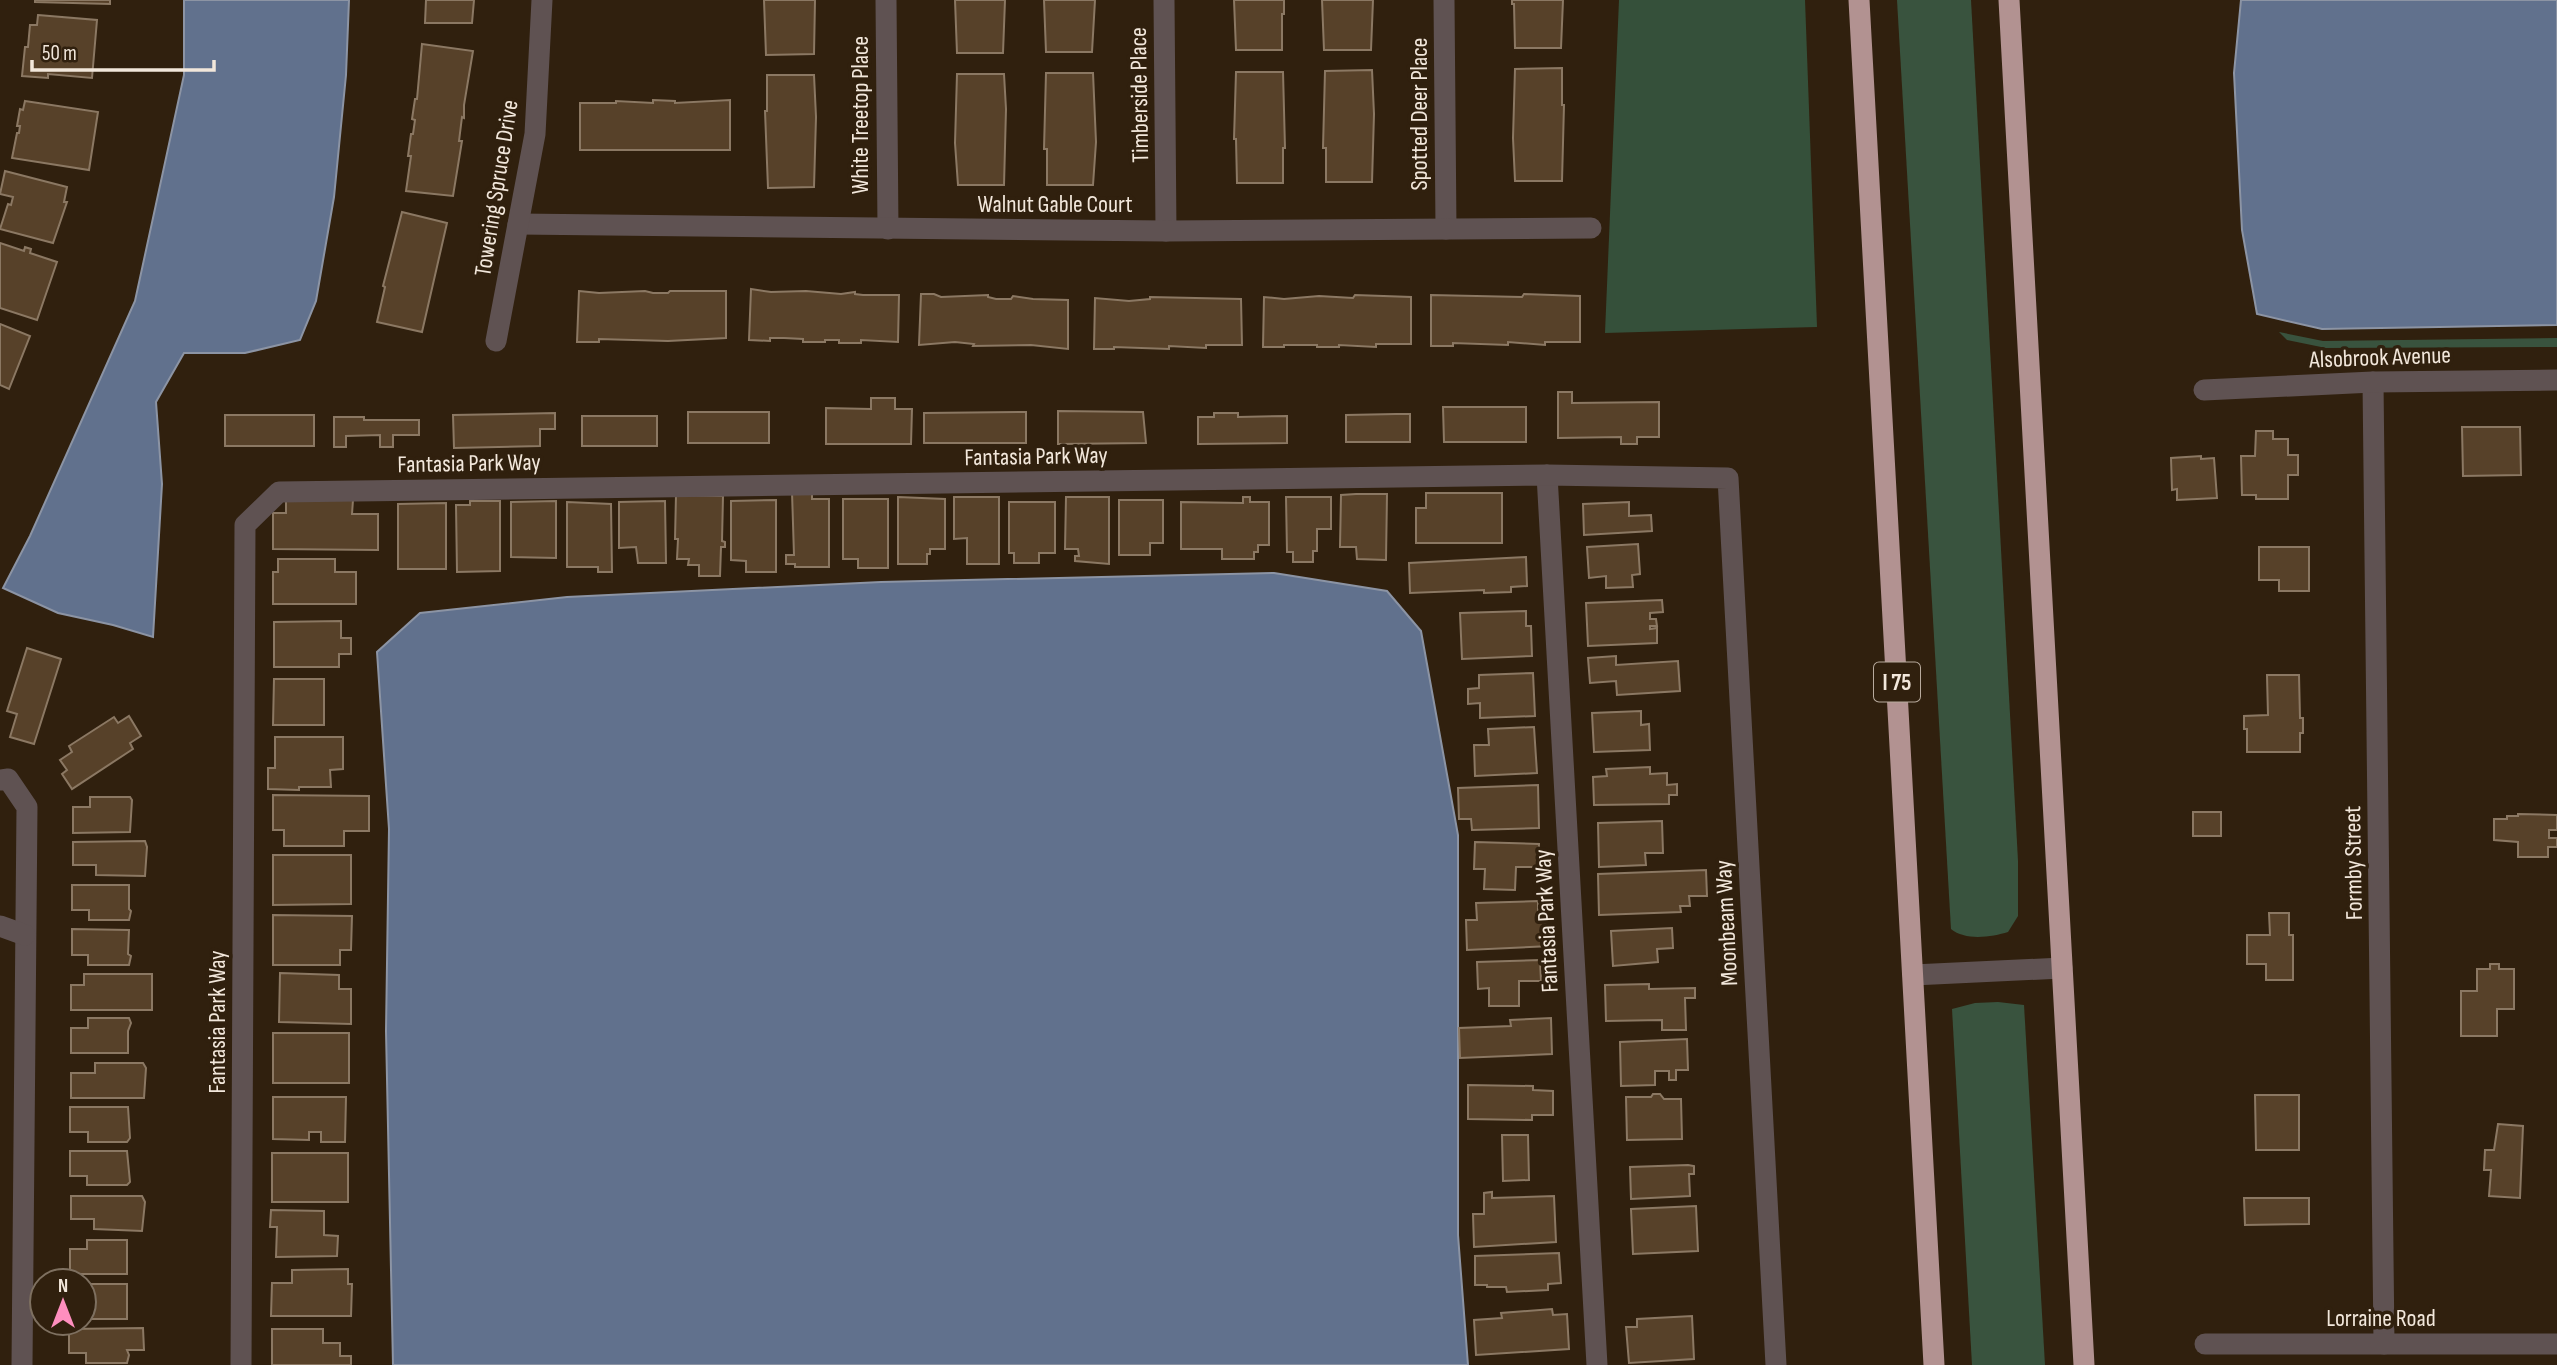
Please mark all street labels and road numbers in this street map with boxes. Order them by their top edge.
street label: Timberside Place [1124,27,1155,163]
street label: White Treetop Place [846,36,875,194]
street label: Spotted Deer Place [1405,38,1434,190]
street label: Towering Spruce Drive [468,98,525,278]
street label: Walnut Gable Court [977,190,1133,219]
street label: Alsobrook Avenue [2308,341,2451,374]
street label: Fantasia Park Way [964,441,1108,472]
street label: Fantasia Park Way [397,448,541,479]
road number: I 75 [1874,662,1920,702]
street label: Formby Street [2338,805,2369,920]
street label: Fantasia Park Way [1528,849,1565,993]
street label: Moonbeam Way [1709,859,1744,987]
street label: Fantasia Park Way [203,950,232,1094]
street label: Lorraine Road [2326,1304,2436,1333]

